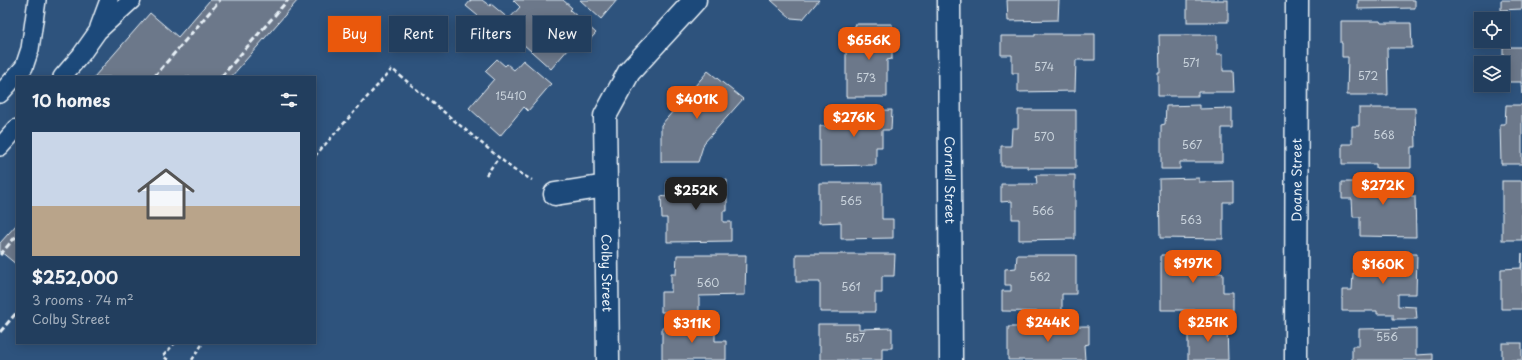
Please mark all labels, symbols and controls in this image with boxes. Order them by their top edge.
map controls [1474,12,1510,92]
button: locate [1474,12,1510,48]
chip: Buy [328,16,381,52]
chip: Rent [389,16,448,52]
chip: Filters [456,16,525,52]
chip: New [533,16,591,52]
pin: $656K [841,27,897,61]
text: $656K [847,30,891,49]
house number: 571 [1182,54,1200,71]
button: layers [1474,56,1510,92]
house number: 574 [1034,58,1054,75]
house number: 572 [1358,67,1379,84]
house number: 573 [856,69,876,86]
pin: $401K [669,86,725,120]
text: 10 homes [32,87,110,113]
house number: 15410 [495,87,527,104]
icon: filters [278,89,300,111]
text: $401K [676,89,718,108]
pin: $276K [826,104,882,138]
text: $276K [833,107,875,126]
house number: 568 [1373,126,1395,143]
house number: 570 [1034,128,1054,145]
street label: Cornell Street [941,136,960,224]
house number: 567 [1182,136,1202,153]
street label: Doane Street [1286,138,1306,222]
icon: home [130,158,202,230]
pin: $272K [1355,172,1411,206]
text: $272K [1361,175,1405,194]
pin: $252K [668,177,724,211]
text: $252K [674,180,718,199]
house number: 565 [840,192,862,209]
house number: 566 [1032,202,1054,219]
house number: 563 [1180,211,1202,228]
street label: Colby Street [598,234,617,312]
pin: $197K [1165,250,1221,284]
pin: $160K [1355,251,1411,285]
text: $197K [1173,253,1213,272]
text: $160K [1362,254,1404,273]
text: $252,000 [32,264,118,290]
house number: 562 [1029,268,1051,285]
house number: 560 [697,274,719,291]
house number: 561 [841,278,861,295]
text: 3 rooms · 74 m² [32,290,134,309]
text: Colby Street [32,309,110,328]
pin: $244K [1020,309,1076,343]
pin: $251K [1180,309,1236,343]
pin: $311K [664,310,720,344]
text: $244K [1026,312,1070,331]
text: $251K [1188,312,1228,331]
text: $311K [673,313,711,332]
house number: 556 [1376,328,1398,345]
house number: 557 [845,329,865,346]

